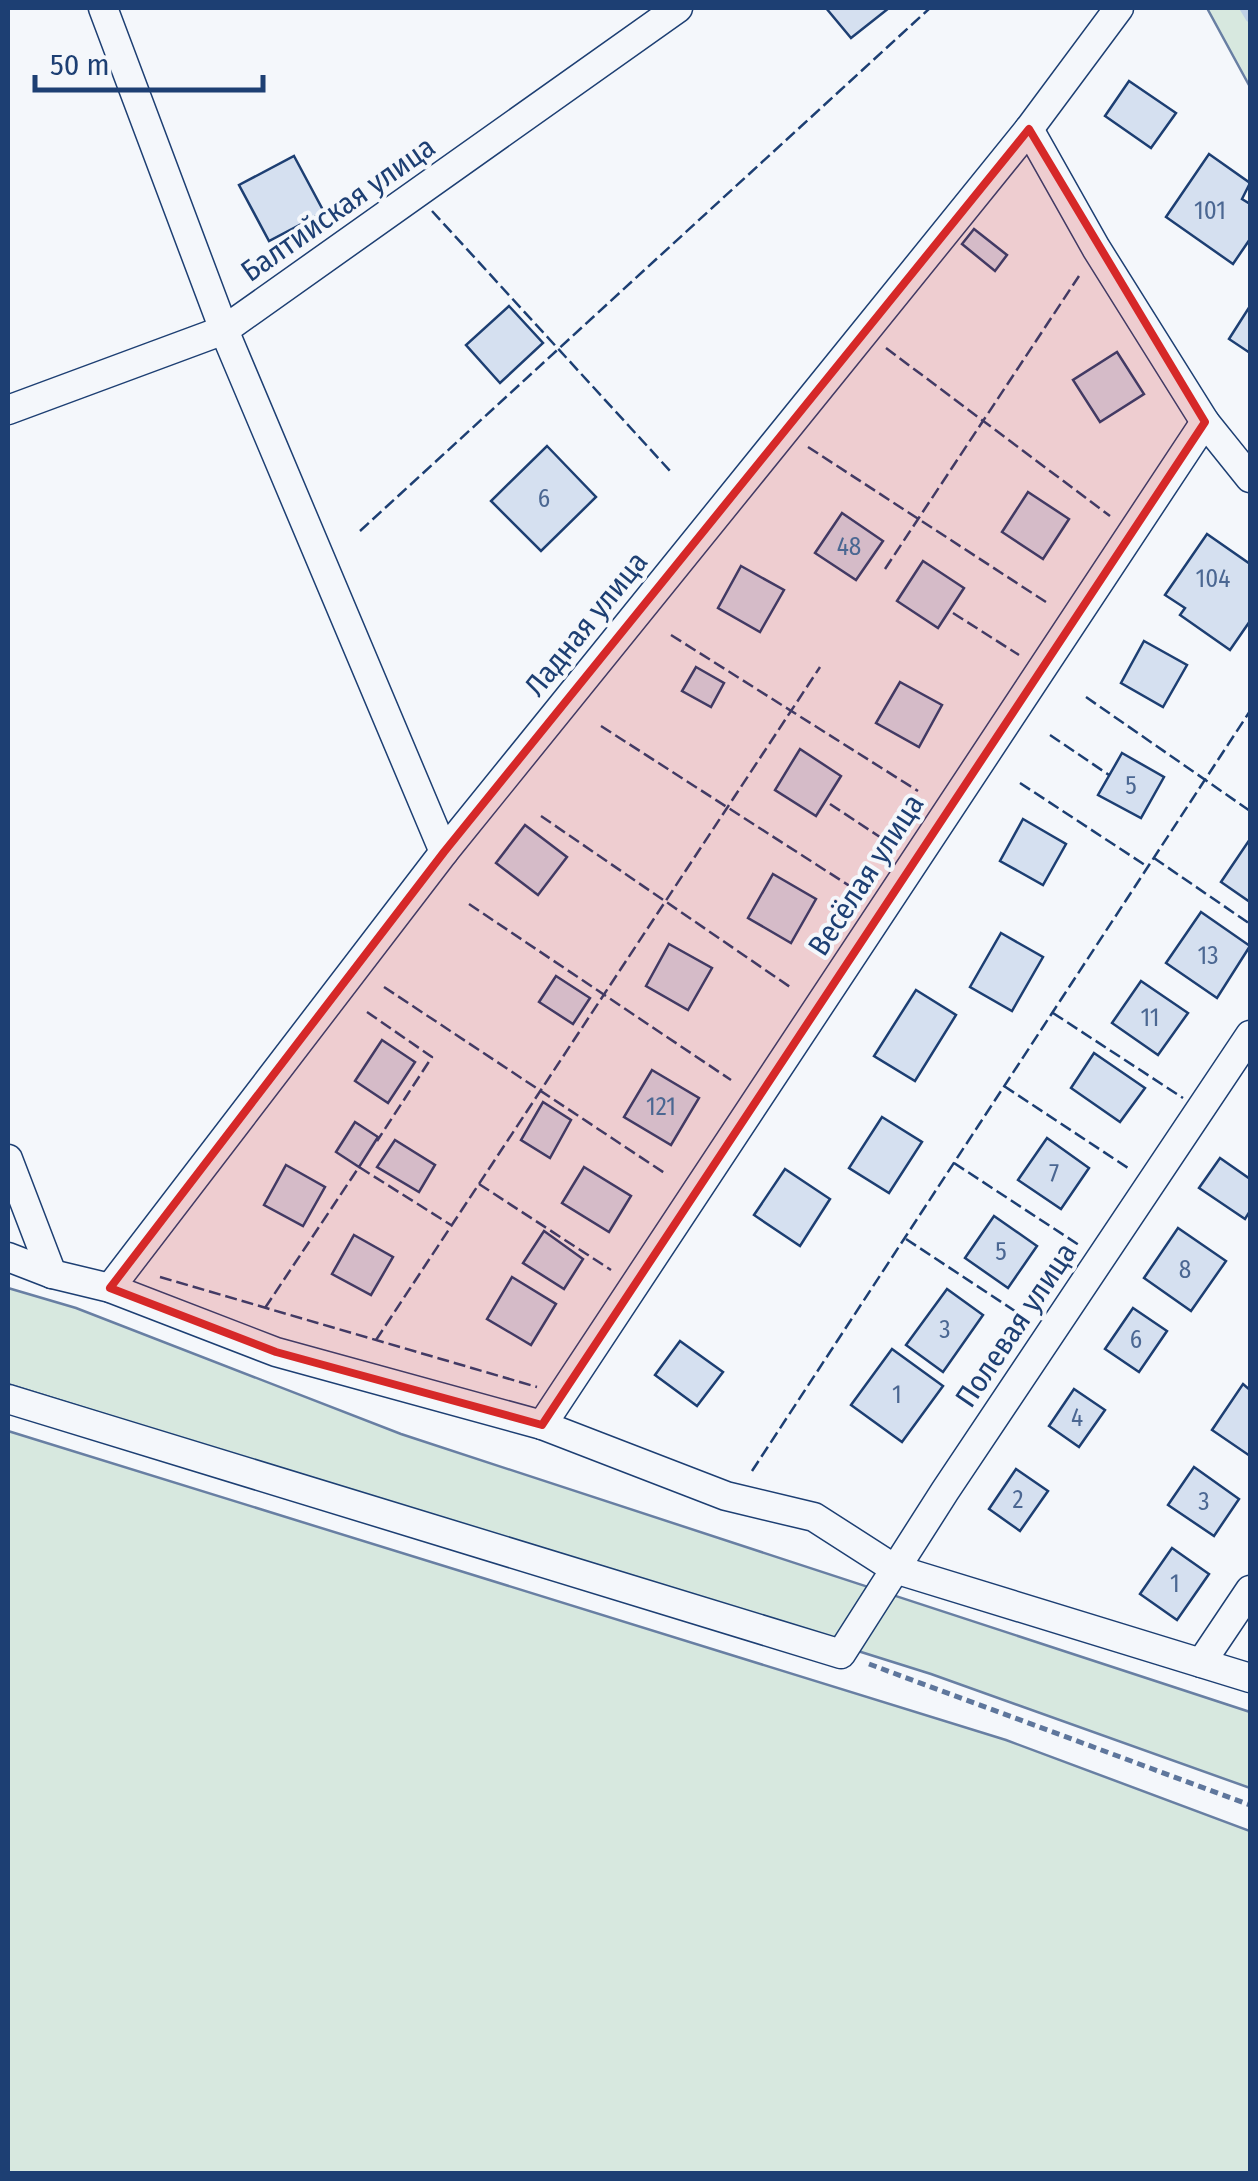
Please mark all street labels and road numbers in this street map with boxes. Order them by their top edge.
street label: Балтийская улица [234,129,442,289]
street label: Ладная улица [517,545,655,703]
street label: Весёлая улица [800,788,932,962]
street label: Полевая улица [948,1236,1084,1414]

